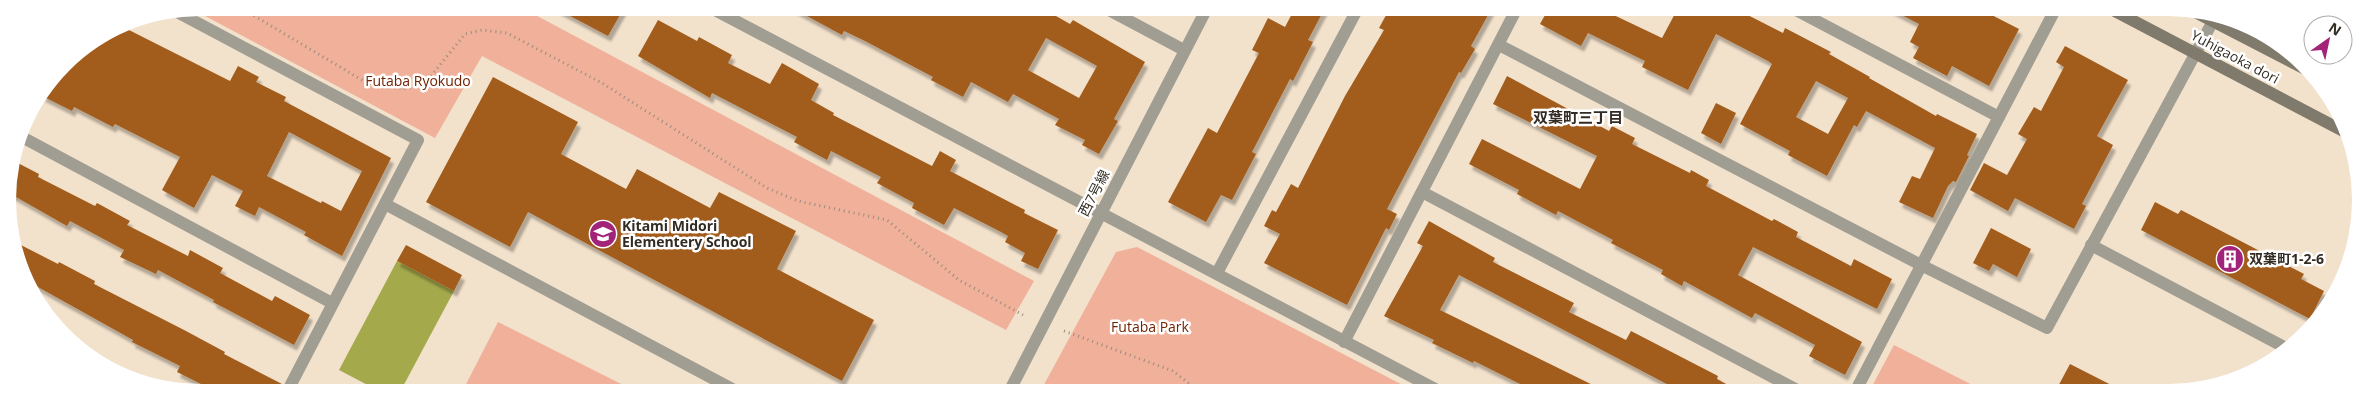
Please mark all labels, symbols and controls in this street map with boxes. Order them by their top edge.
north arrow [2303,15,2353,65]
text: N [2325,18,2345,40]
street label: Yuhigaoka dori [2188,25,2283,88]
park label: Futaba Ryokudo [365,71,471,90]
district label: 双葉町三丁目 [1533,107,1623,127]
street label: 西7号線 [1074,166,1113,219]
place label: Kitami Midori Elementery School [622,216,752,251]
school or university icon: Kitami Midori Elementery School [588,219,618,249]
building icon: 双葉町1-2-6 [2215,244,2245,274]
place label: 双葉町1-2-6 [2249,249,2324,268]
park label: Futaba Park [1111,317,1190,336]

